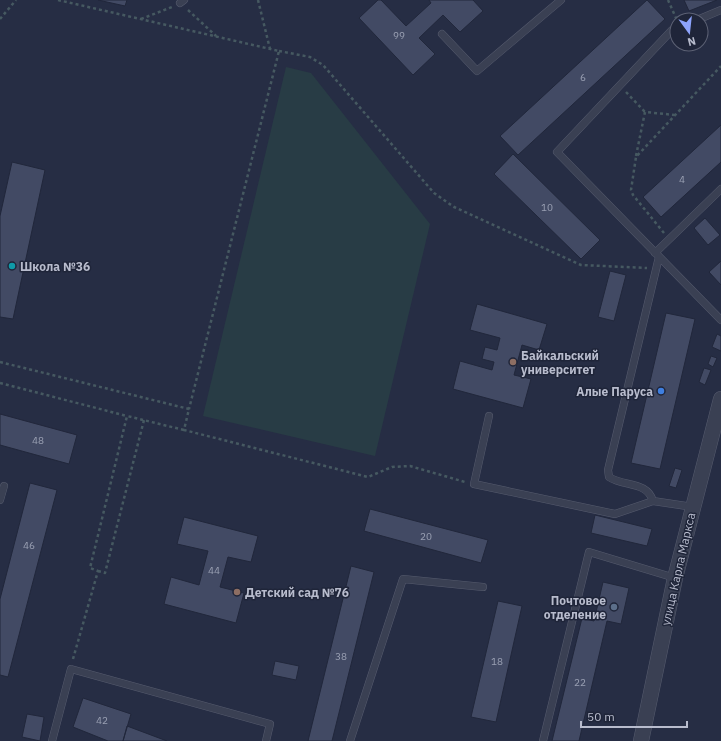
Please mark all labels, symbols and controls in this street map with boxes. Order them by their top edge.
north arrow [669,12,709,52]
house number: 99 [393,29,405,42]
text: N [686,34,697,49]
house number: 6 [580,71,586,84]
house number: 4 [679,173,685,186]
house number: 10 [541,201,553,214]
place label: Школа №36 [20,259,90,274]
marker: Школа №36 [7,261,17,271]
place label: Байкальский университет [521,348,599,377]
marker: Байкальский университет [508,357,518,367]
place label: Алые Паруса [576,384,653,399]
marker: Алые Паруса [656,386,666,396]
house number: 48 [32,434,44,447]
street label: улица Карла Маркса [658,511,698,627]
house number: 20 [420,530,432,543]
house number: 46 [23,539,35,552]
house number: 44 [208,564,220,577]
place label: Детский сад №76 [245,585,349,600]
marker: Детский сад №76 [232,587,242,597]
place label: Почтовое отделение [544,593,606,622]
marker: Почтовое отделение [609,602,619,612]
house number: 38 [335,650,347,663]
house number: 18 [491,655,503,668]
house number: 22 [574,676,586,689]
scale bar [581,703,687,729]
text: 50 m [587,709,615,724]
house number: 42 [96,714,108,727]

